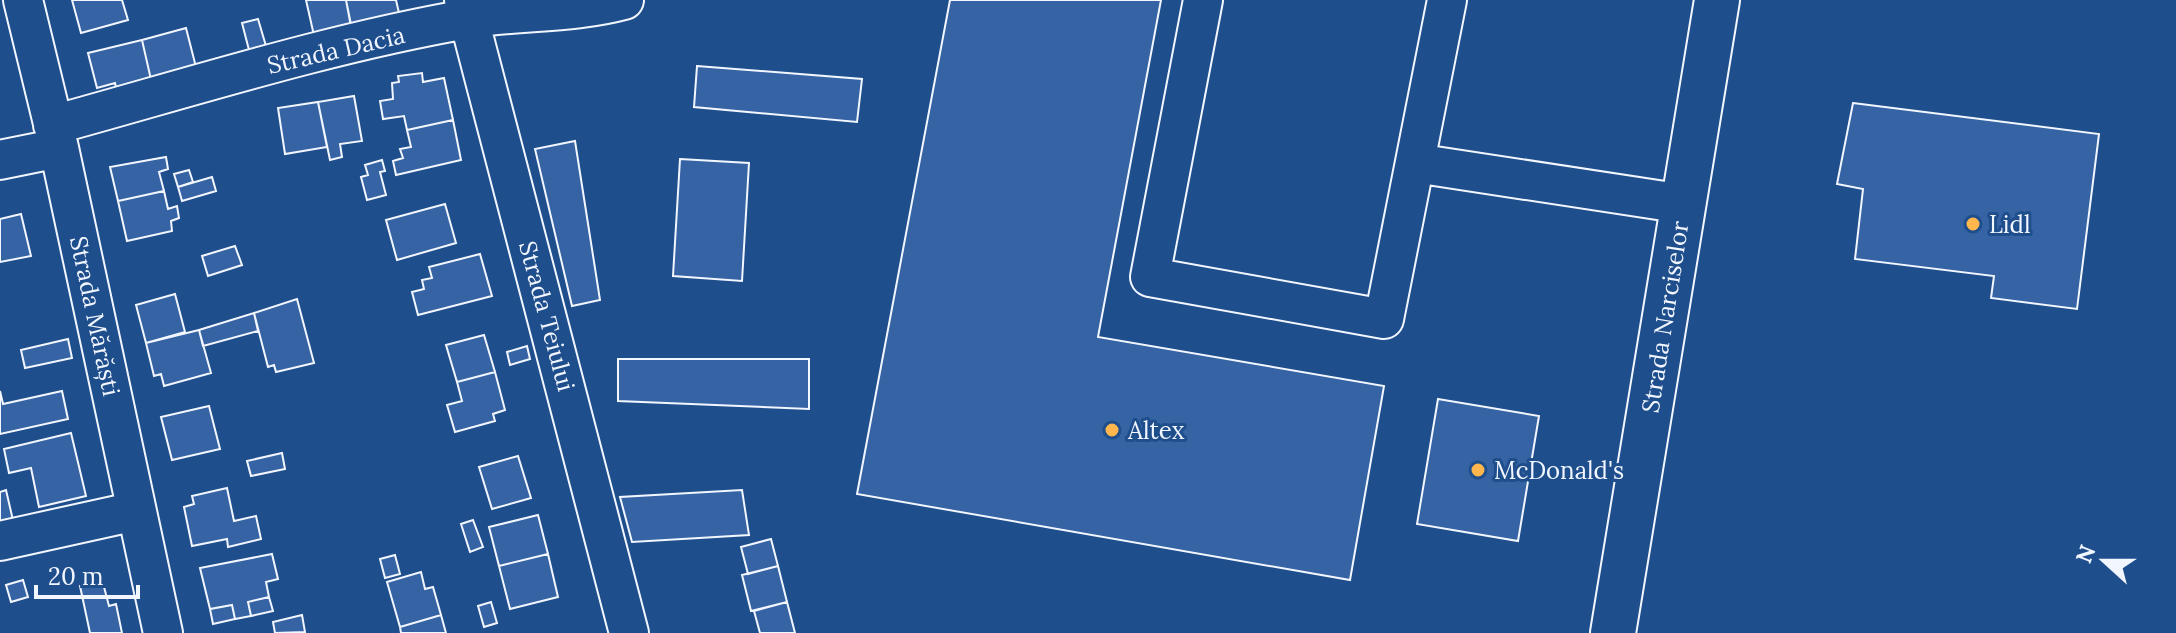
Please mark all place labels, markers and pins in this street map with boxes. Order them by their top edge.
place label: Lidl [1989,209,2031,240]
marker: Lidl [1964,215,1982,233]
place label: Altex [1127,415,1185,446]
marker: Altex [1103,421,1121,439]
place label: McDonald's [1494,455,1624,486]
marker: McDonald's [1469,461,1487,479]

